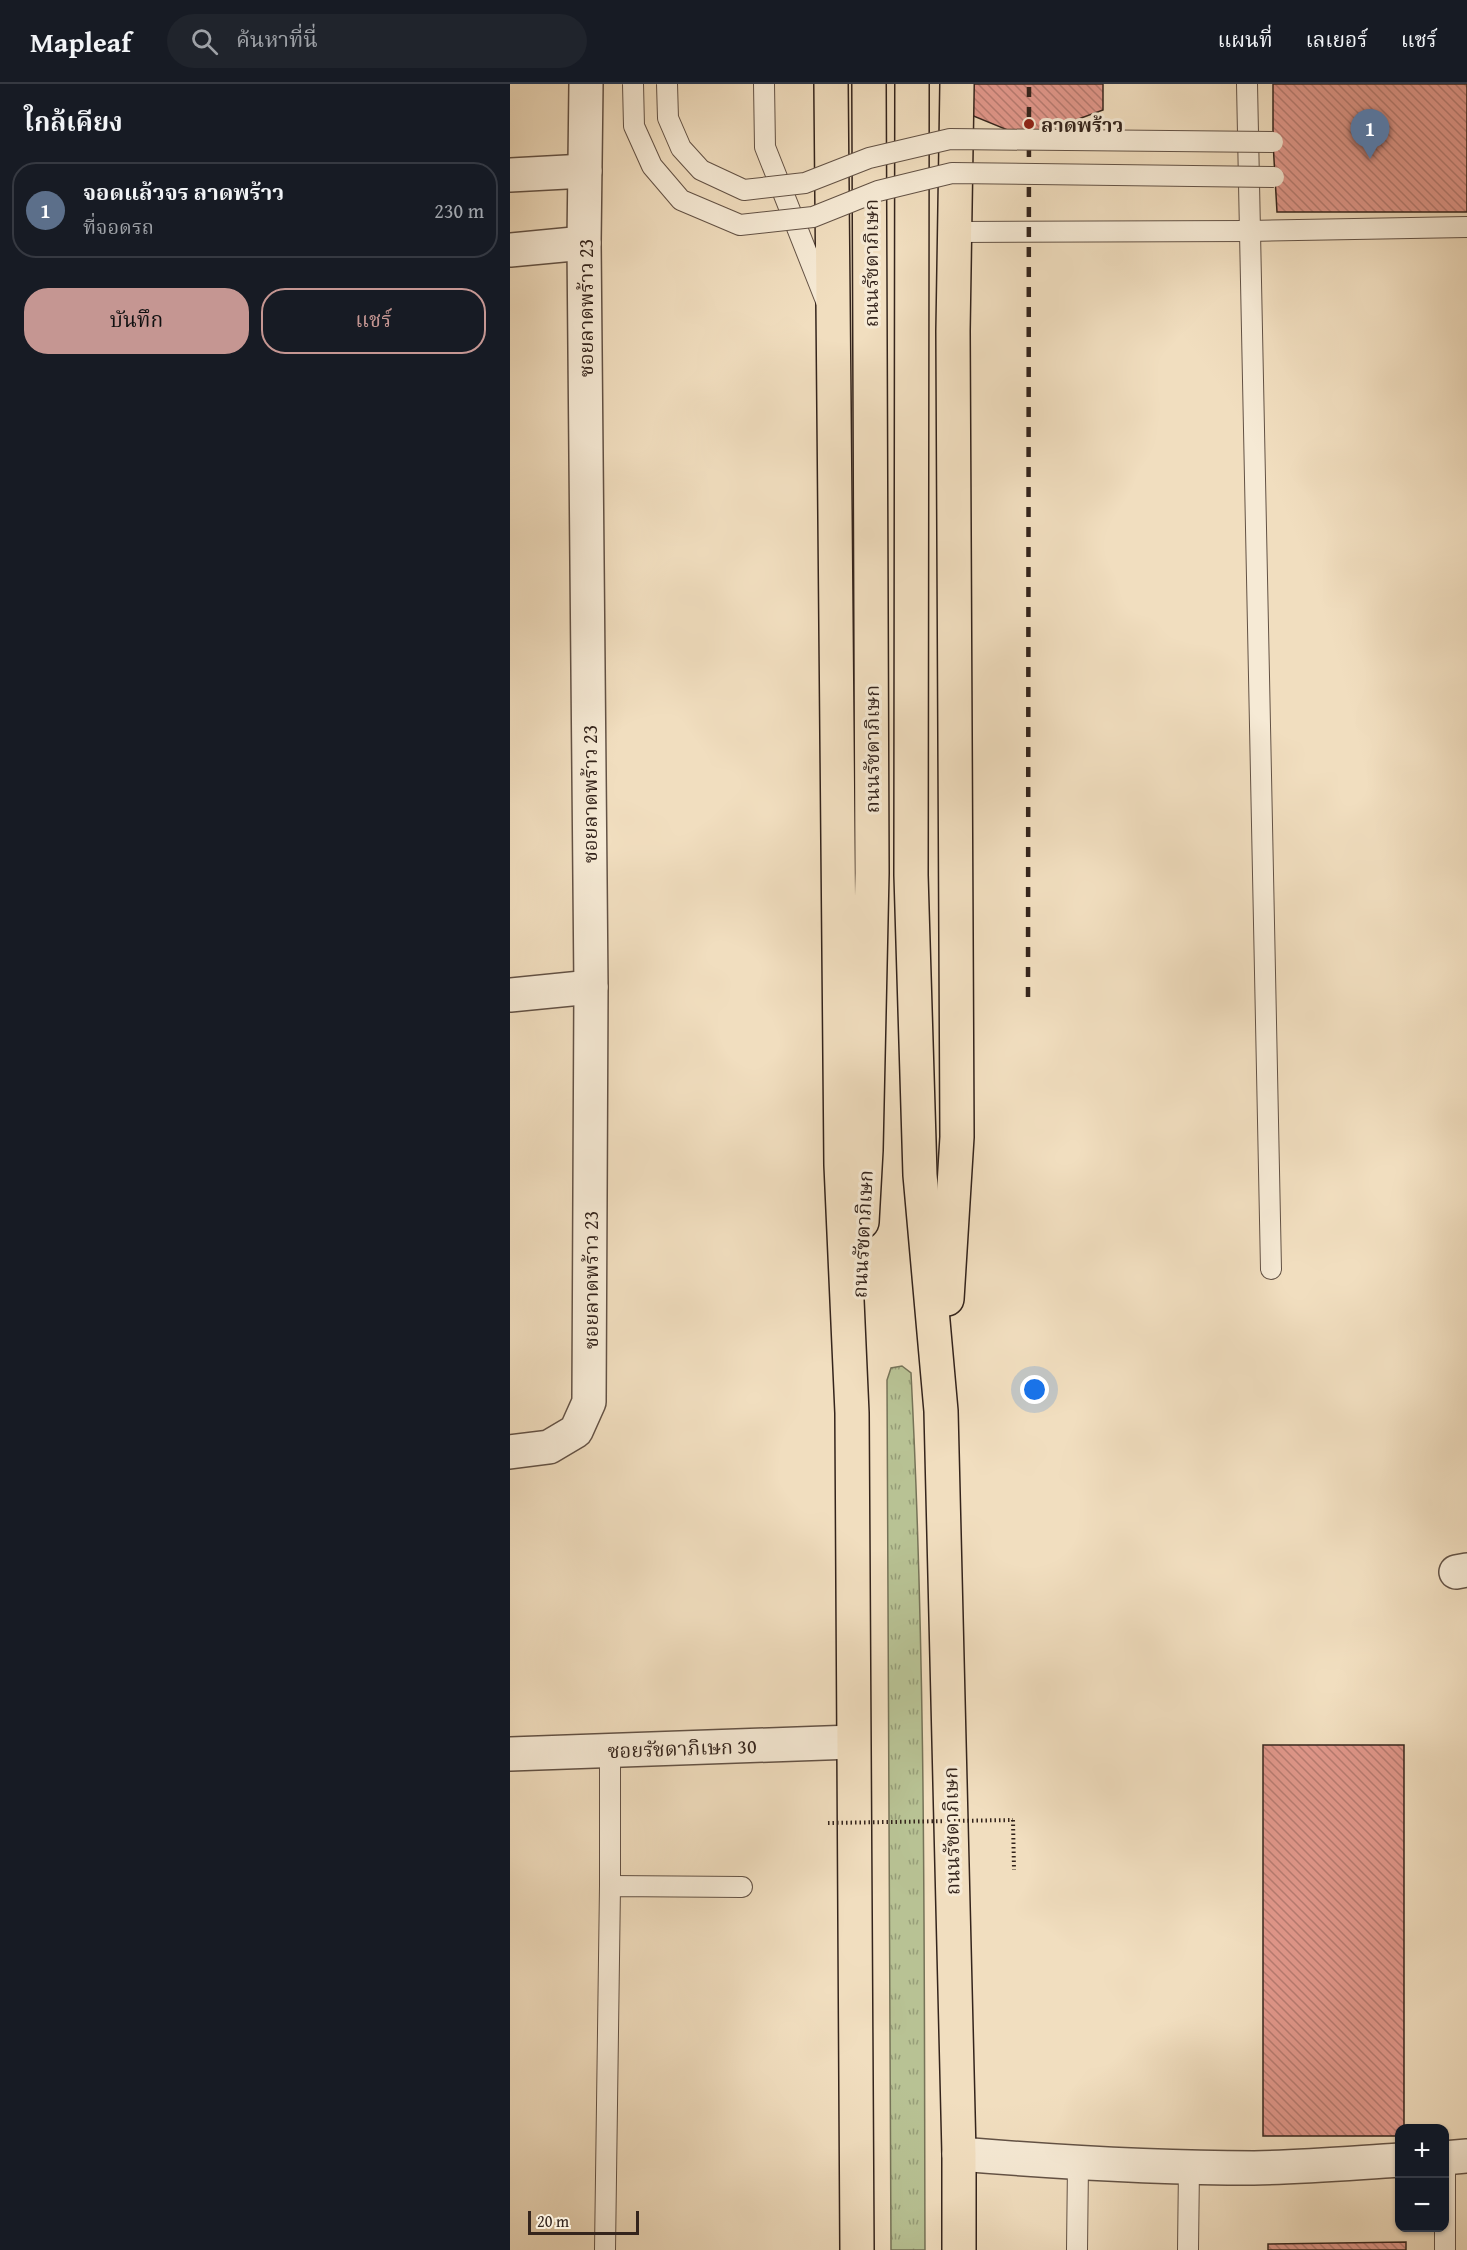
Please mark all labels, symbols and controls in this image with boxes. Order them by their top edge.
search box [167,14,587,68]
text: Mapleaf [30,21,131,62]
text: ค้นหาที่นี่ [236,23,318,55]
text: แผนที่ [1218,24,1273,55]
text: เลเยอร์ [1306,24,1368,55]
text: แชร์ [1401,24,1437,55]
icon: search [188,25,221,58]
text: ใกล้เคียง [24,102,123,141]
place label: ลาดพร้าว [1041,110,1123,139]
pin: 1 [1350,110,1390,159]
marker: ลาดพร้าว [1022,117,1036,131]
text: จอดแล้วจร ลาดพร้าว [83,176,284,208]
text: 1 [40,196,51,225]
text: 230 m [434,196,484,225]
street label: ถนนรัชดาภิเษก [856,199,885,327]
text: ที่จอดรถ [83,212,154,241]
street label: ซอยลาดพร้าว 23 [571,239,600,377]
button: บันทึก [24,288,249,354]
button: แชร์ [261,288,486,354]
street label: ถนนรัชดาภิเษก [857,685,886,813]
street label: ซอยลาดพร้าว 23 [575,725,604,863]
street label: ถนนรัชดาภิเษก [844,1169,880,1299]
street label: ซอยลาดพร้าว 23 [576,1211,605,1349]
your location [1020,1375,1049,1404]
street label: ซอยรัชดาภิเษก 30 [607,1731,757,1765]
street label: ถนนรัชดาภิเษก [935,1767,967,1895]
map controls [1395,2124,1449,2232]
button: + [1395,2124,1449,2178]
button: − [1395,2178,1449,2232]
scale bar [528,2208,639,2236]
text: 20 m [537,2209,569,2233]

